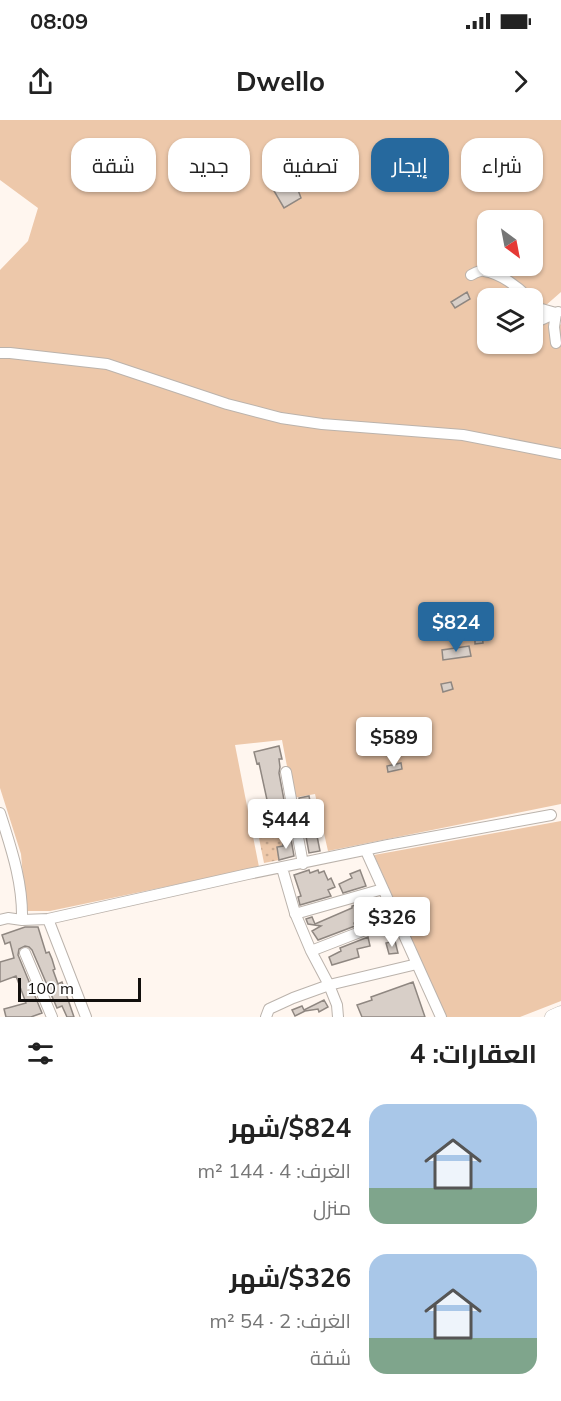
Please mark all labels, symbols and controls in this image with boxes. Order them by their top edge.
text: 08:09 [30,7,88,35]
text: Dwello [236,64,325,98]
icon: share [24,65,57,98]
icon: forward [504,65,537,98]
chip: شقة [71,138,156,192]
chip: جديد [168,138,250,192]
chip: تصفية [262,138,359,192]
chip: إيجار [371,138,449,192]
chip: شراء [461,138,543,192]
north arrow [477,210,543,276]
map controls [477,210,543,354]
button: layers [477,288,543,354]
pin: $824 [420,602,492,653]
text: $824 [432,609,480,634]
pin: $589 [358,717,430,768]
text: $589 [370,724,418,749]
pin: $444 [250,799,322,850]
text: $444 [262,806,310,831]
pin: $326 [356,897,428,948]
text: $326 [368,904,416,929]
scale bar [18,975,141,1002]
text: 100 m [27,978,74,998]
icon: filters [24,1037,57,1070]
text: العقارات: 4 [410,1037,537,1070]
text: $824/شهر [230,1111,351,1144]
icon: home [417,1128,489,1200]
text: الغرف: 4 · 144 m² [197,1158,351,1183]
text: منزل [313,1195,351,1220]
text: $326/شهر [230,1261,351,1294]
icon: home [417,1278,489,1350]
text: الغرف: 2 · 54 m² [209,1308,351,1333]
text: شقة [310,1345,351,1370]

